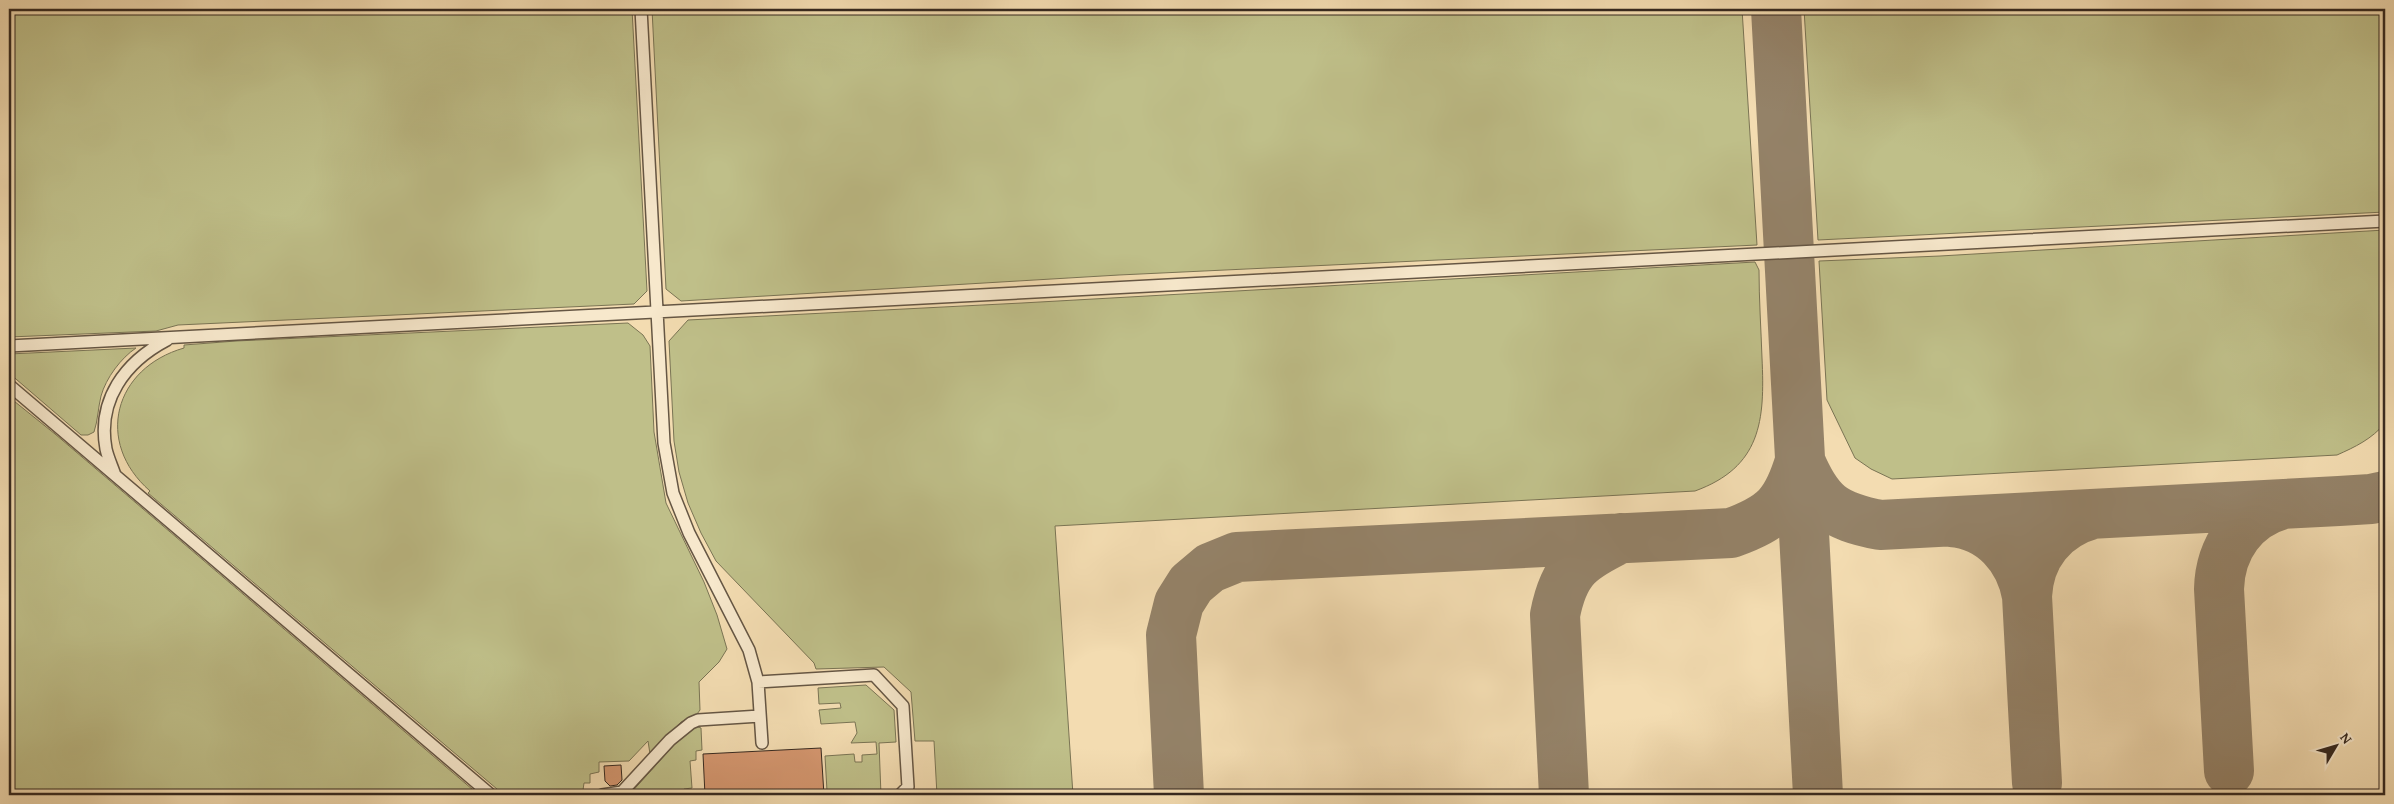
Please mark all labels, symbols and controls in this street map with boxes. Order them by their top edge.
north arrow [2312,722,2362,772]
text: N [2335,728,2357,748]

